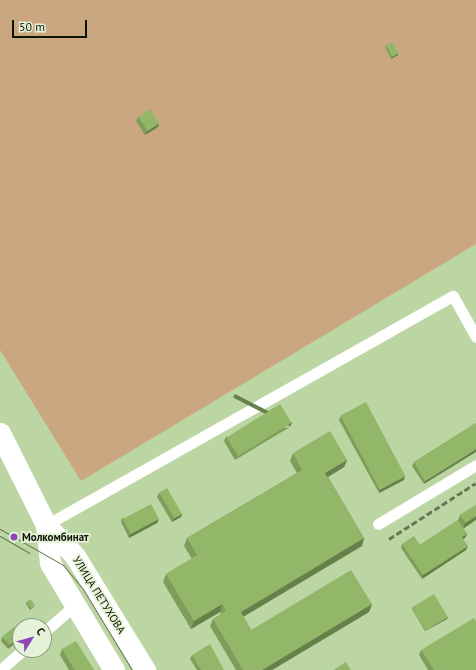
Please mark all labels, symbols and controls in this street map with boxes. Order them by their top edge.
scale bar [14,12,89,38]
text: 50 m [19,19,45,34]
place label: Молкомбинат [22,530,89,544]
marker: Молкомбинат [9,532,19,542]
street label: УЛИЦА ПЕТУХОВА [70,554,128,636]
north arrow [12,618,52,658]
text: С [33,625,48,638]

